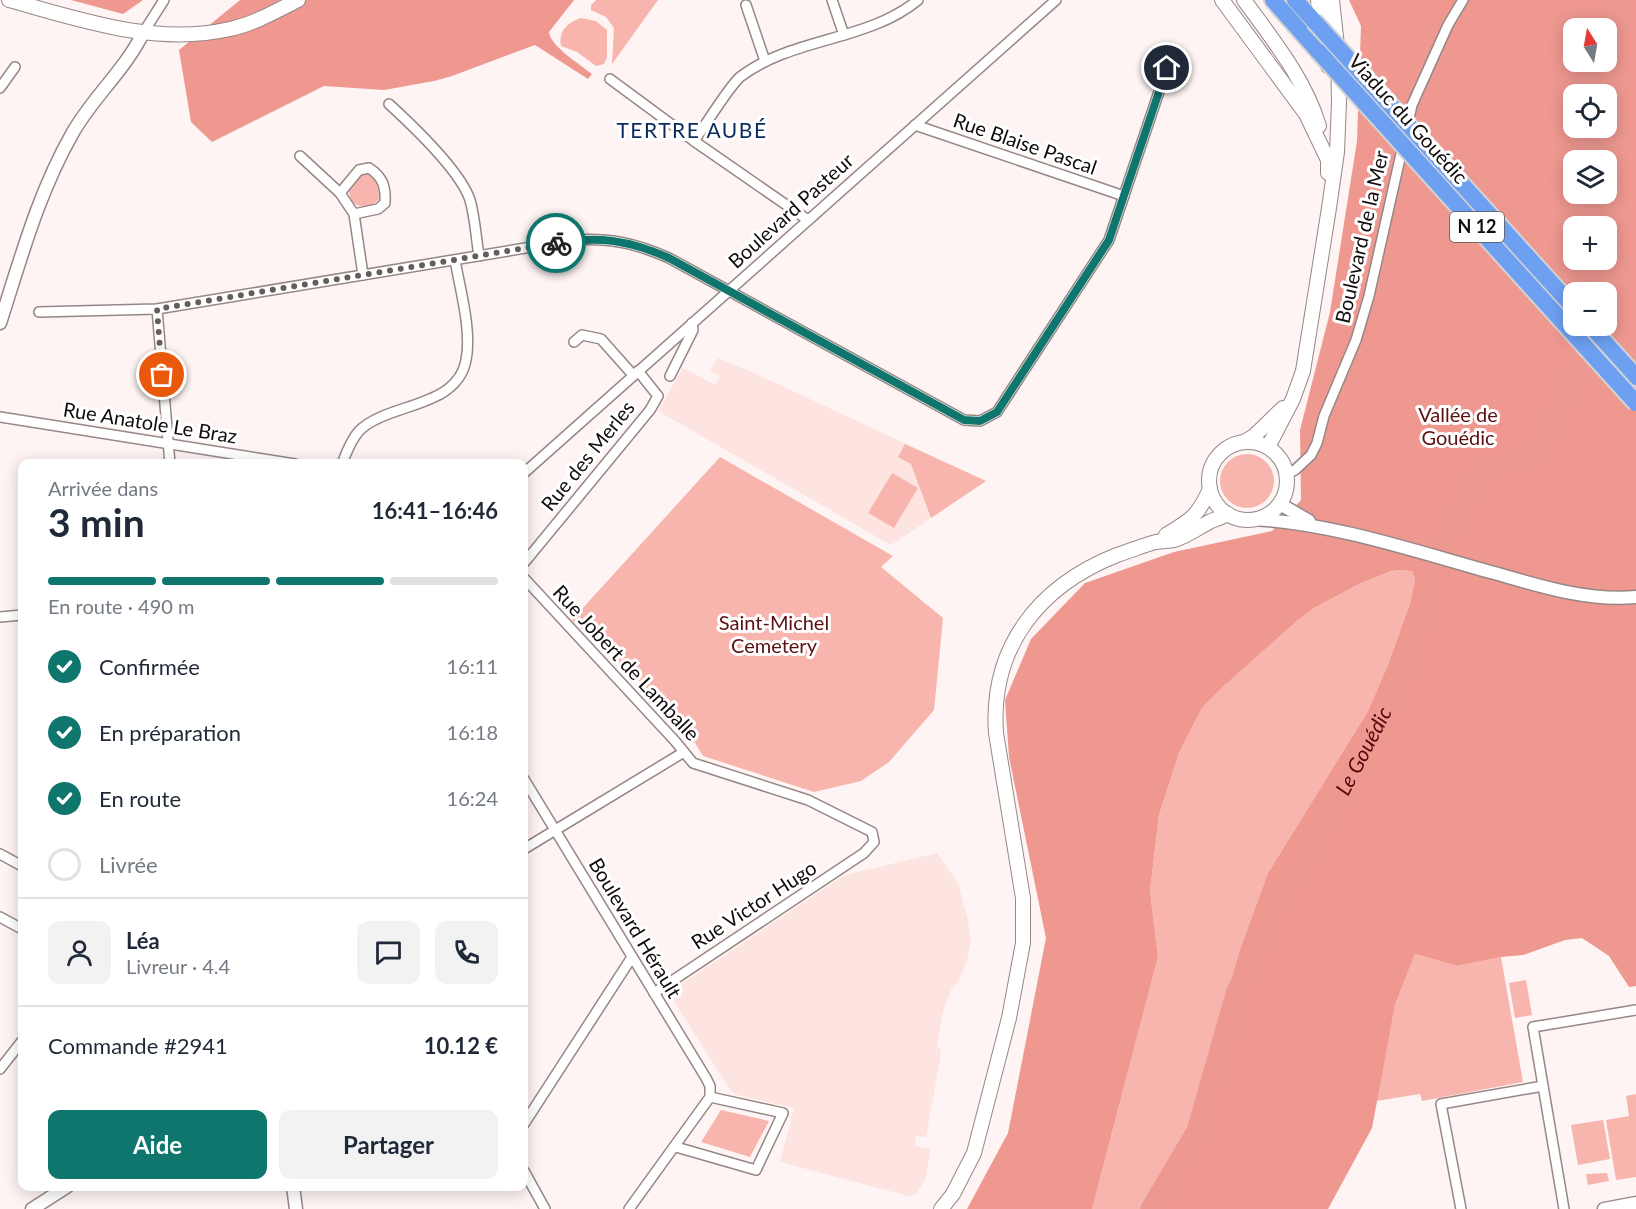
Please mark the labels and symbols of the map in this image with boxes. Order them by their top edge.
north arrow [1563,18,1617,72]
pin [1141,42,1192,93]
street label: Viaduc du Gouédic [1344,49,1473,188]
street label: Rue Blaise Pascal [951,107,1100,179]
district label: TERTRE AUBÉ [616,117,768,142]
street label: Boulevard Pasteur [723,147,858,273]
street label: Boulevard de la Mer [1329,147,1393,325]
road number: N 12 [1450,212,1504,242]
courier [526,213,586,273]
pin [136,349,187,400]
street label: Rue Anatole Le Braz [62,396,239,448]
street label: Rue des Merles [536,396,639,515]
park label: Vallée de Gouédic [1418,402,1498,449]
street label: Rue Jobert de Lamballe [548,580,705,745]
park label: Saint-Michel Cemetery [719,610,829,657]
water label: Le Gouédic [1329,702,1396,799]
street label: Boulevard Hérault [585,853,687,1002]
street label: Rue Victor Hugo [686,855,821,954]

